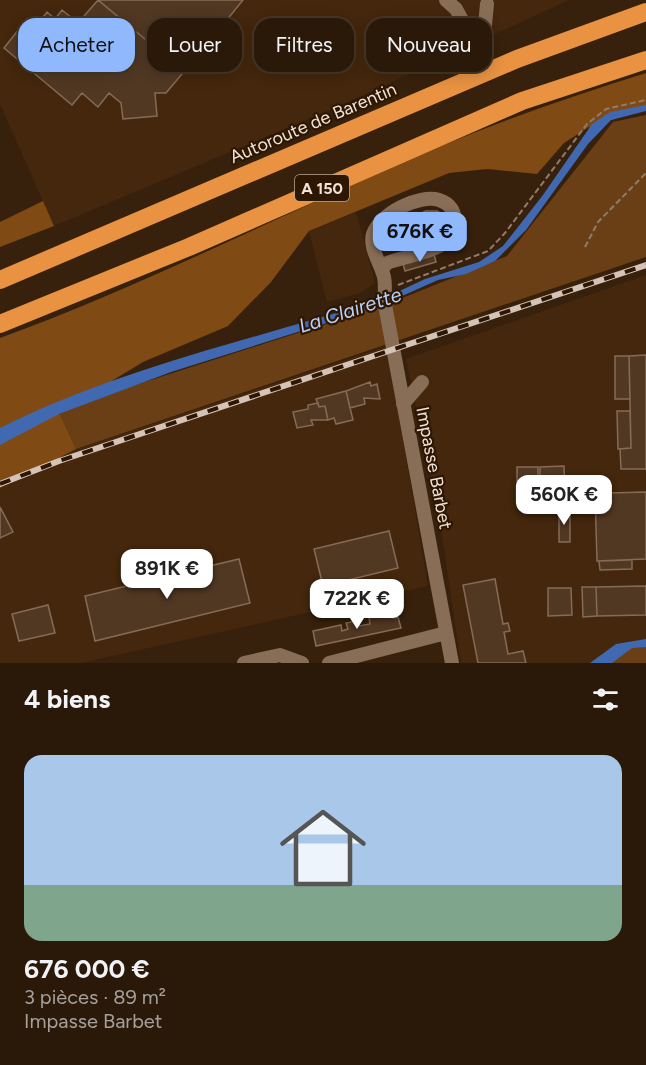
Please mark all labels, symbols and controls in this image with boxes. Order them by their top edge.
chip: Acheter [18,18,135,72]
chip: Louer [147,18,242,72]
chip: Filtres [254,18,354,72]
chip: Nouveau [366,18,492,72]
street label: Autoroute de Barentin [226,78,400,168]
road number: A 150 [295,175,349,201]
pin: 676K € [371,212,469,263]
text: 676K € [387,219,453,243]
water label: La Clairette [296,282,404,338]
street label: Impasse Barbet [411,405,457,531]
pin: 560K € [515,475,613,526]
text: 560K € [530,482,598,506]
pin: 891K € [118,549,216,600]
text: 891K € [135,556,199,580]
pin: 722K € [308,579,406,630]
text: 722K € [324,586,390,610]
text: 4 biens [24,683,110,715]
icon: filters [589,683,622,716]
icon: home [269,794,377,902]
text: 676 000 € [24,953,150,985]
text: 3 pièces · 89 m² [24,985,166,1009]
text: Impasse Barbet [24,1009,162,1033]

